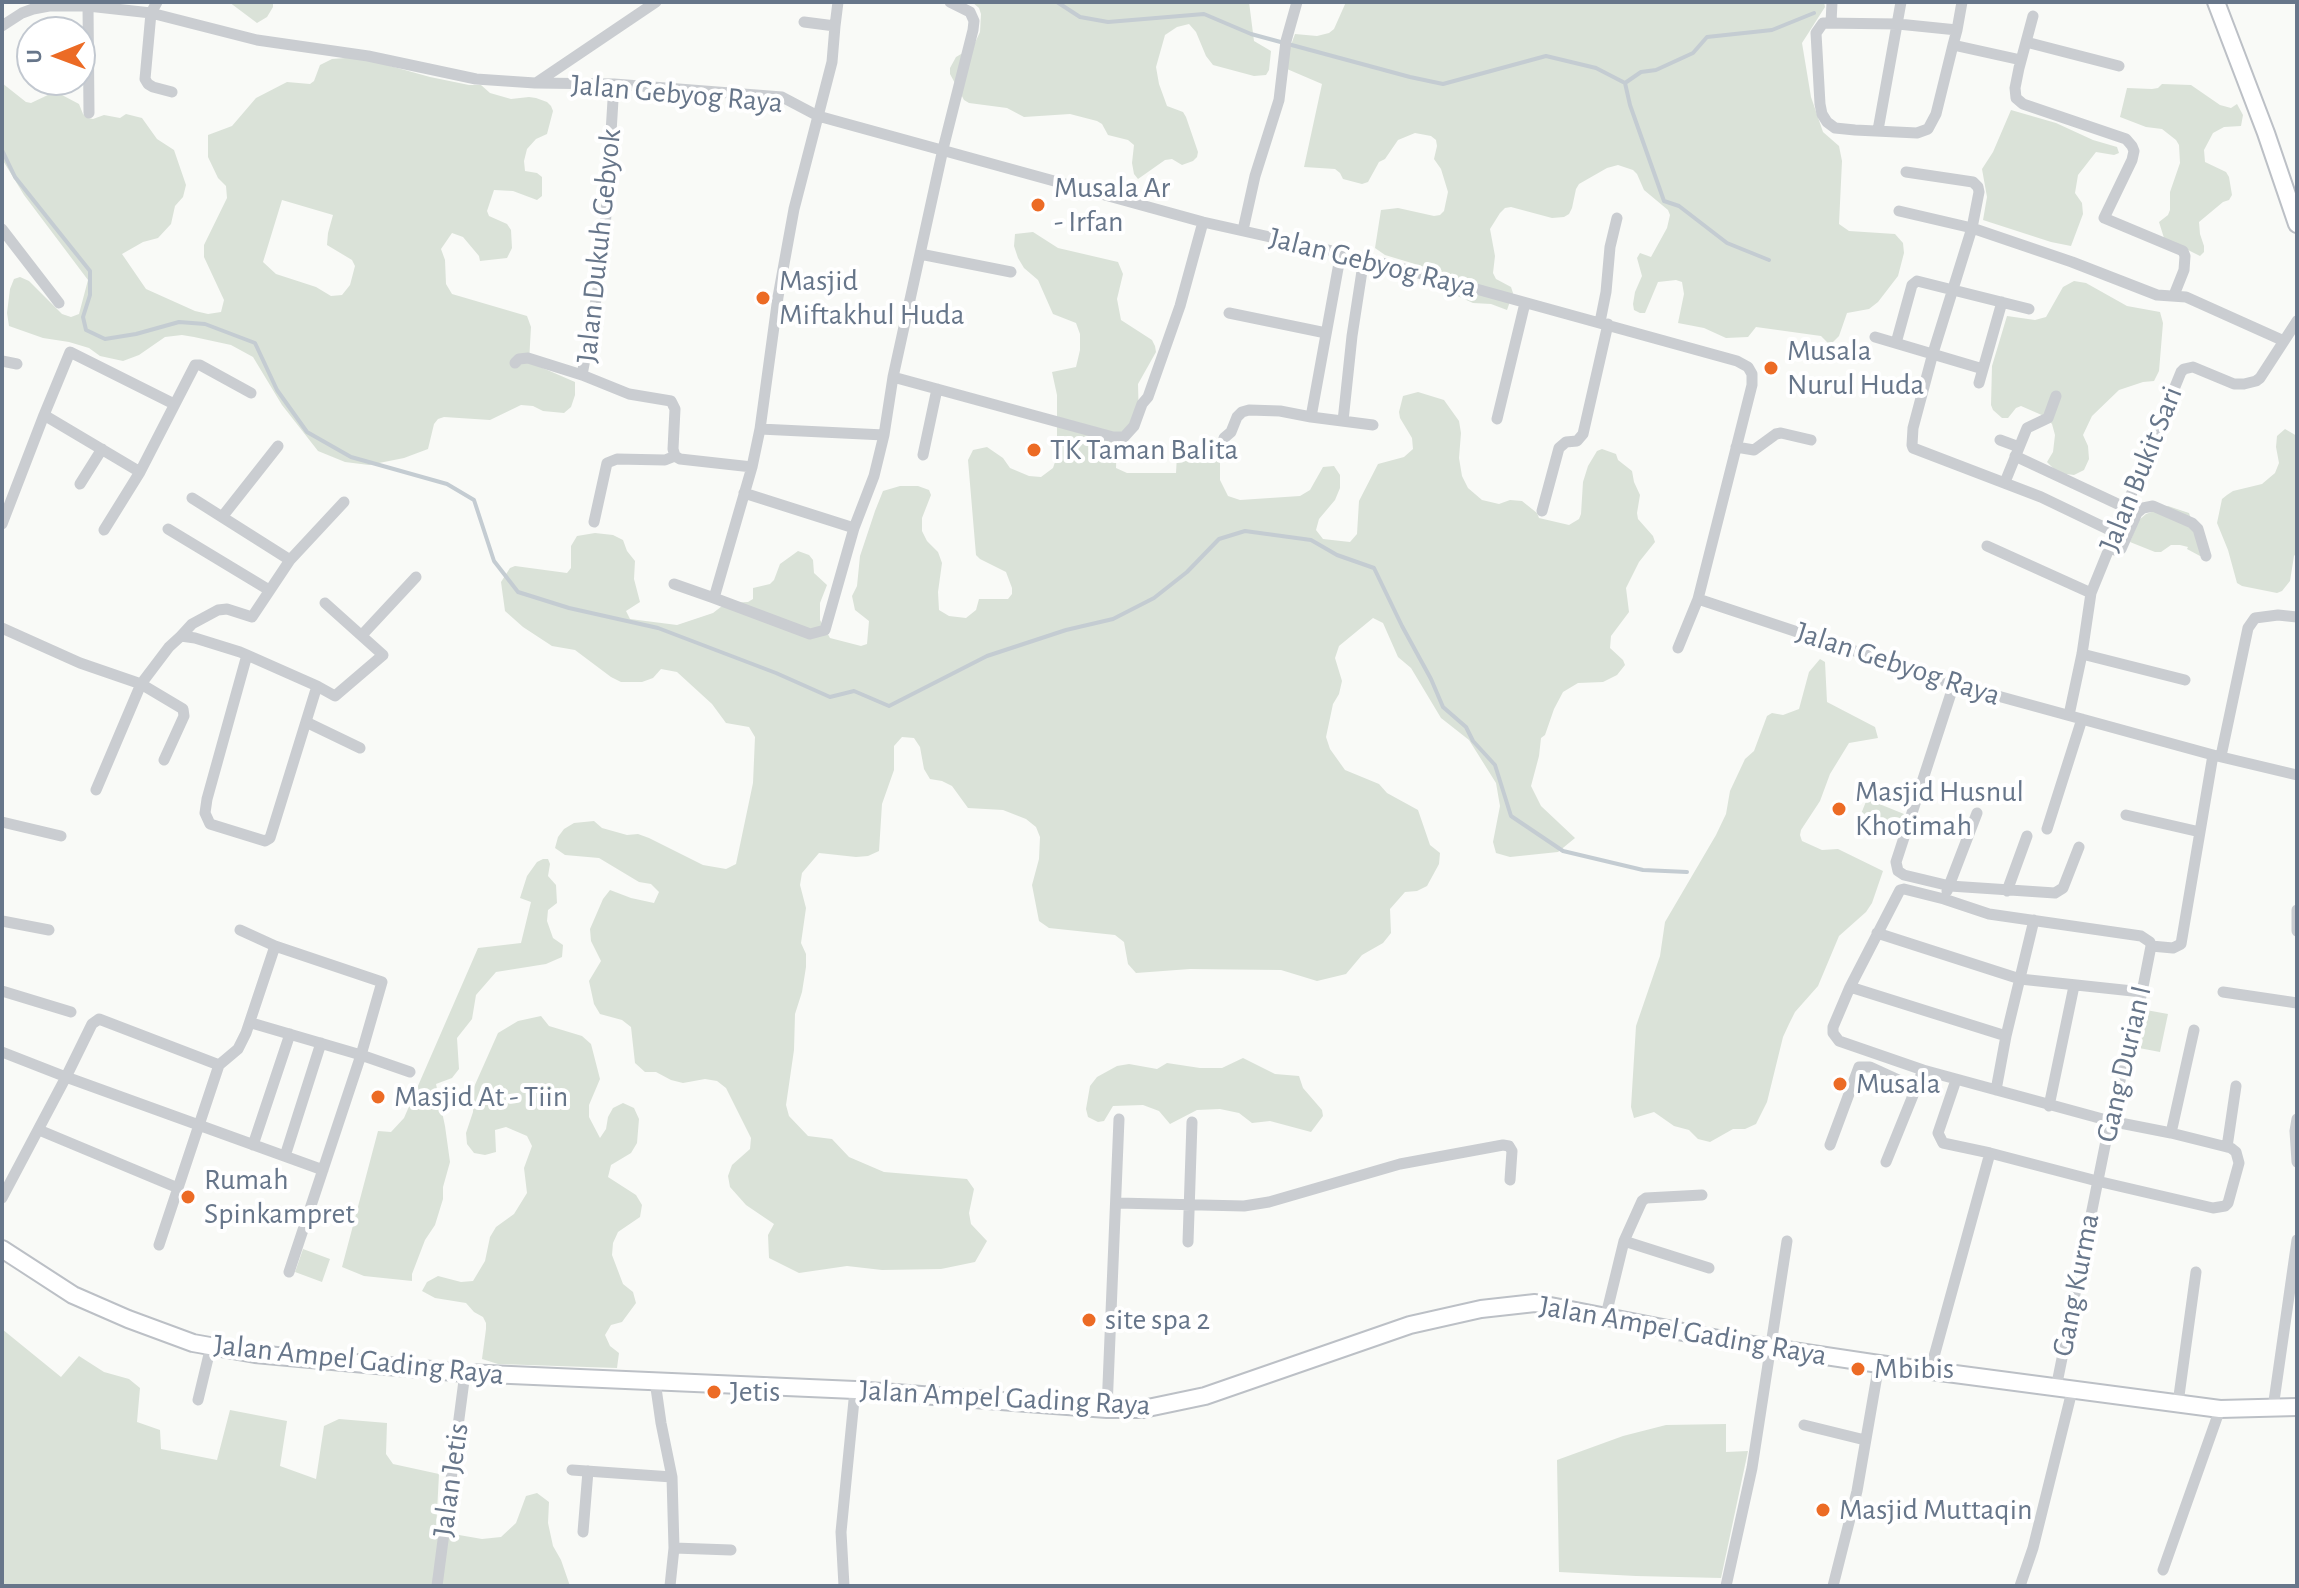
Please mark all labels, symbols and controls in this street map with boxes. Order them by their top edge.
north arrow [16,16,96,96]
text: U [23,49,45,64]
street label: Jalan Gebyog Raya [570,67,784,121]
street label: Jalan Dukuh Gebyok [569,127,629,365]
place label: Musala Ar - Irfan [1054,170,1170,240]
marker: Musala Ar - Irfan [1029,196,1047,214]
street label: Jalan Gebyog Raya [1266,220,1480,306]
place label: Masjid Miftakhul Huda [779,263,965,334]
marker: Masjid Miftakhul Huda [754,289,772,307]
place label: Musala Nurul Huda [1787,333,1924,404]
marker: Musala Nurul Huda [1762,359,1780,377]
street label: Jalan Bukit Sari [2092,381,2190,557]
place label: TK Taman Balita [1050,432,1238,468]
marker: TK Taman Balita [1025,441,1043,459]
street label: Jalan Gebyog Raya [1791,614,2005,714]
place label: Masjid Husnul Khotimah [1855,774,2024,844]
marker: Masjid Husnul Khotimah [1830,800,1848,818]
street label: Gang Durian I [2089,982,2159,1146]
place label: Musala [1856,1066,1941,1102]
marker: Musala [1831,1075,1849,1093]
place label: Masjid At - Tiin [394,1079,568,1115]
marker: Masjid At - Tiin [369,1088,387,1106]
place label: Rumah Spinkampret [204,1162,355,1232]
marker: Rumah Spinkampret [179,1188,197,1206]
street label: Gang Kurma [2045,1211,2107,1359]
street label: Jalan Ampel Gading Raya [1536,1288,1830,1374]
place label: site spa 2 [1105,1302,1210,1338]
marker: site spa 2 [1080,1311,1098,1329]
street label: Jalan Ampel Gading Raya [212,1327,506,1393]
place label: Mbibis [1874,1351,1954,1387]
marker: Mbibis [1849,1360,1867,1378]
street label: Jalan Ampel Gading Raya [858,1372,1152,1424]
place label: Jetis [730,1374,780,1410]
marker: Jetis [705,1383,723,1401]
street label: Jalan Jetis [425,1421,477,1539]
place label: Masjid Muttaqin [1839,1492,2032,1528]
marker: Masjid Muttaqin [1814,1501,1832,1519]

